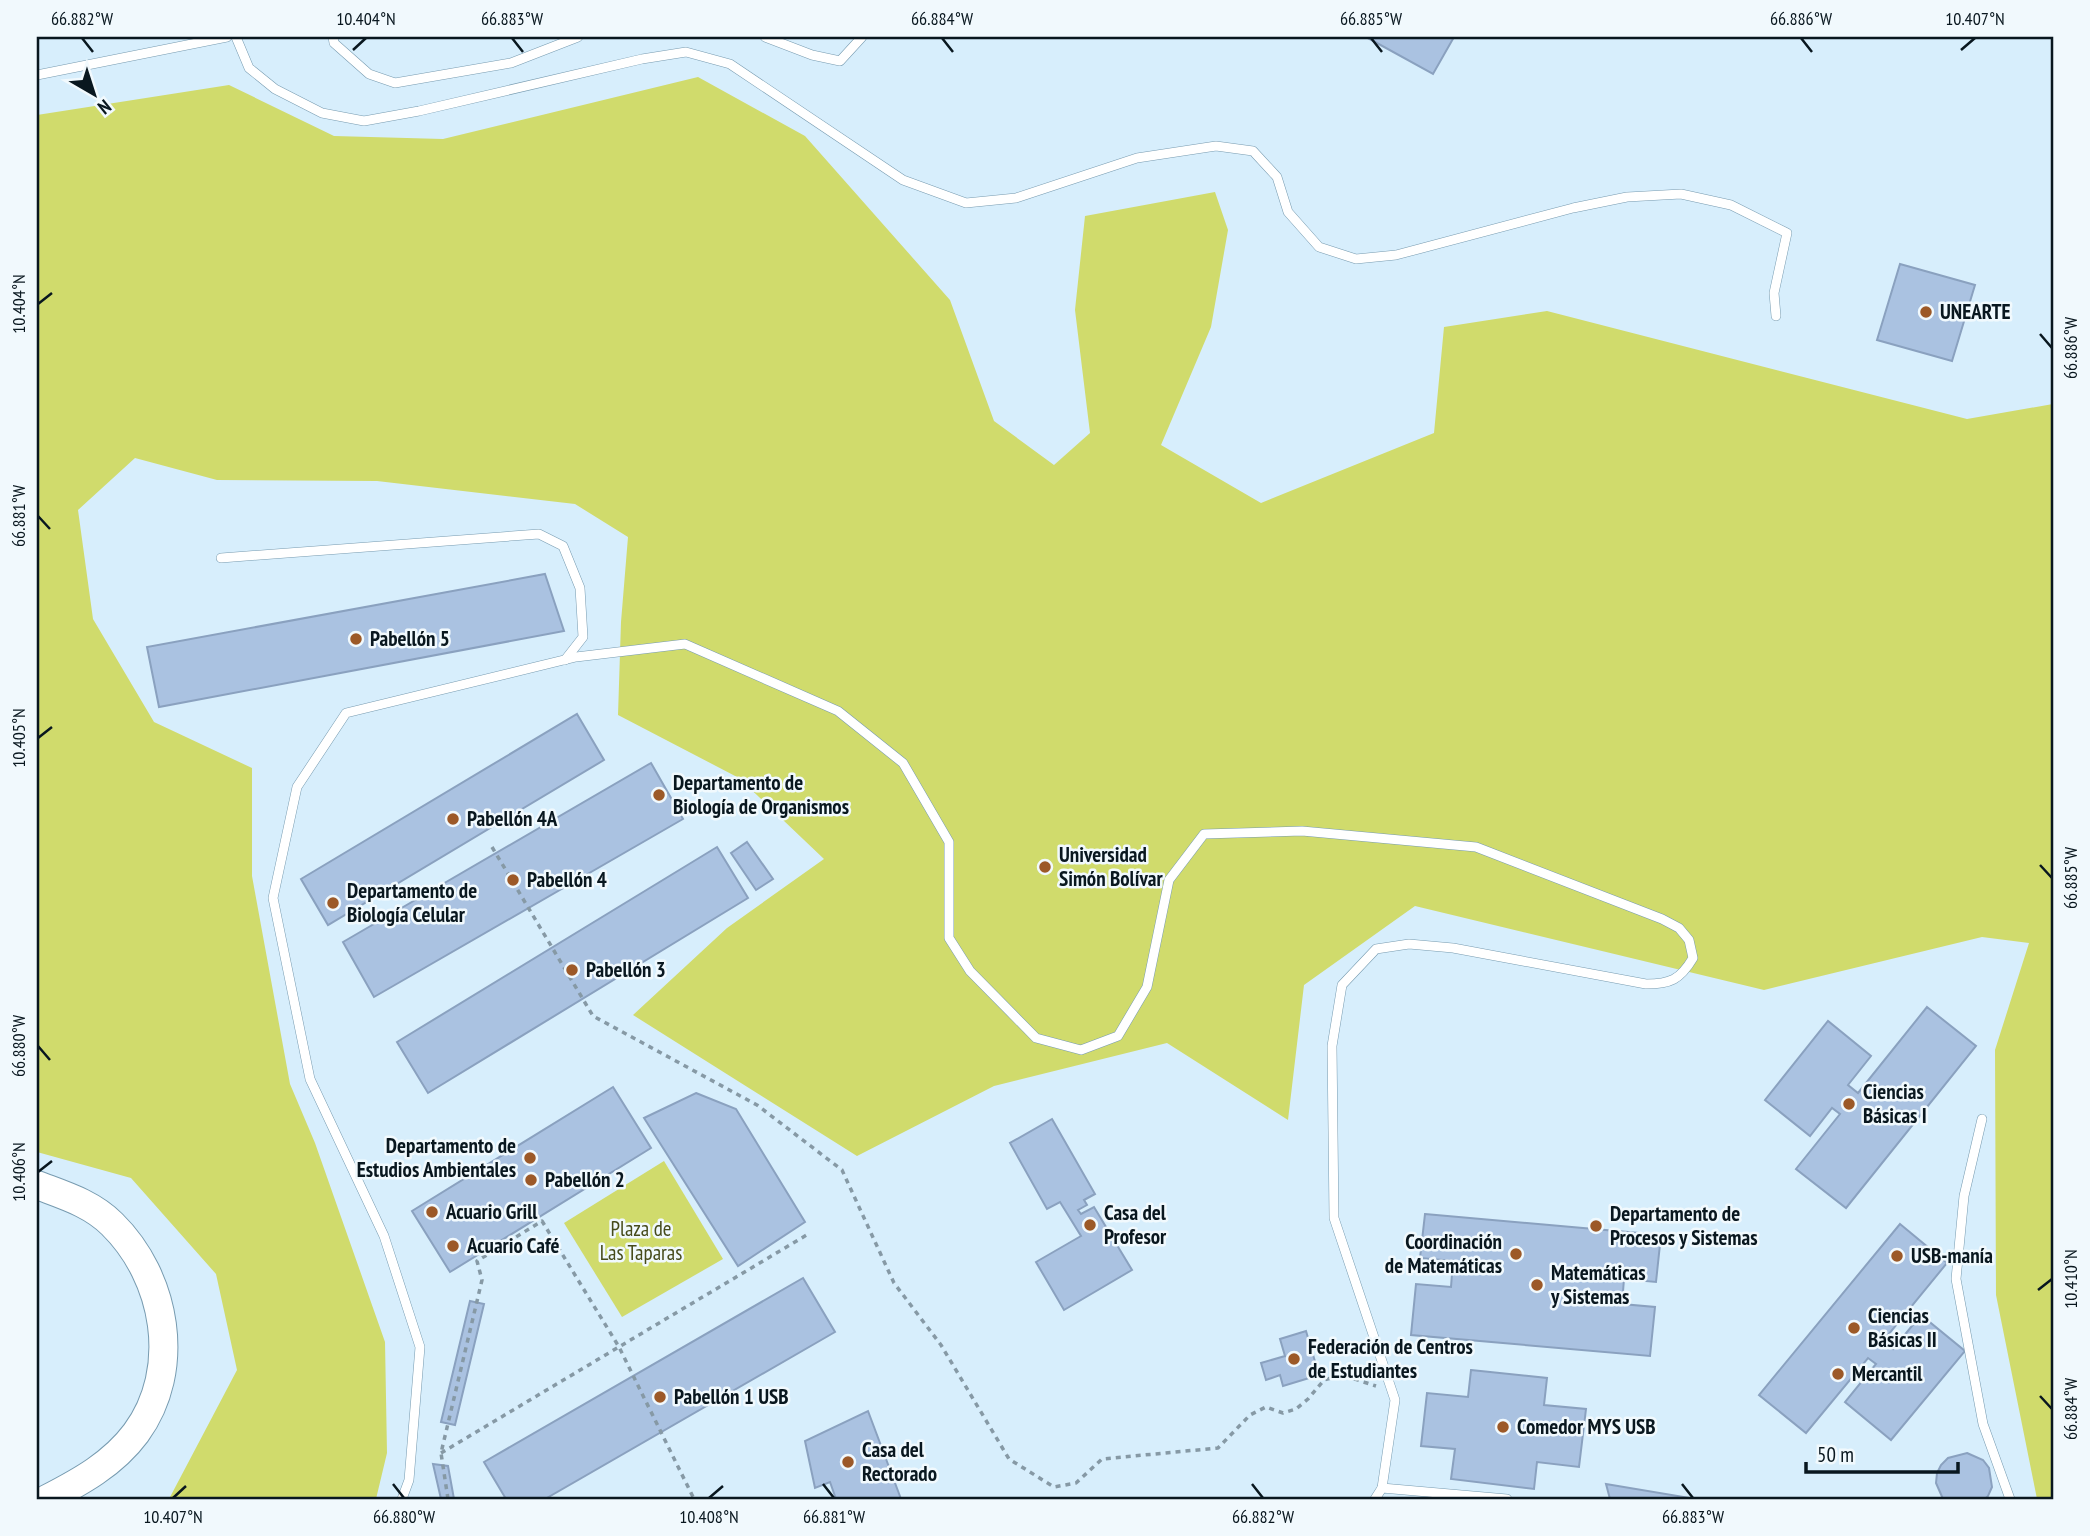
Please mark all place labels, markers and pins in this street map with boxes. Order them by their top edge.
place label: UNEARTE [1940,298,2010,325]
marker: UNEARTE [1918,304,1934,320]
place label: Pabellón 5 [370,625,450,652]
marker: Pabellón 5 [348,631,364,647]
place label: Departamento de Biología de Organismos [673,769,849,820]
marker: Departamento de Biología de Organismos [651,787,667,803]
place label: Pabellón 4A [467,805,558,832]
marker: Pabellón 4A [445,811,461,827]
place label: Universidad Simón Bolívar [1059,841,1163,892]
marker: Universidad Simón Bolívar [1037,859,1053,875]
place label: Pabellón 4 [527,866,607,893]
marker: Pabellón 4 [505,872,521,888]
place label: Departamento de Biología Celular [347,877,477,928]
marker: Departamento de Biología Celular [325,895,341,911]
place label: Pabellón 3 [586,956,666,983]
marker: Pabellón 3 [564,962,580,978]
place label: Ciencias Básicas I [1863,1078,1927,1129]
marker: Ciencias Básicas I [1841,1096,1857,1112]
place label: Departamento de Estudios Ambientales [357,1132,516,1183]
marker: Departamento de Estudios Ambientales [522,1150,538,1166]
place label: Pabellón 2 [545,1166,625,1193]
marker: Pabellón 2 [523,1172,539,1188]
place label: Acuario Grill [445,1198,538,1225]
place label: Casa del Profesor [1104,1199,1167,1250]
place label: Departamento de Procesos y Sistemas [1610,1200,1757,1251]
marker: Acuario Grill [424,1204,440,1220]
marker: Casa del Profesor [1082,1217,1098,1233]
marker: Departamento de Procesos y Sistemas [1588,1218,1604,1234]
place label: Coordinación de Matemáticas [1385,1228,1502,1279]
place label: Acuario Café [466,1232,560,1259]
marker: Acuario Café [445,1238,461,1254]
place label: USB-manía [1911,1242,1993,1269]
marker: Coordinación de Matemáticas [1508,1246,1524,1262]
marker: USB-manía [1889,1248,1905,1264]
place label: Matemáticas y Sistemas [1550,1259,1646,1310]
marker: Matemáticas y Sistemas [1529,1277,1545,1293]
place label: Ciencias Básicas II [1868,1302,1937,1353]
marker: Ciencias Básicas II [1846,1320,1862,1336]
place label: Federación de Centros de Estudiantes [1308,1333,1473,1384]
marker: Federación de Centros de Estudiantes [1286,1351,1302,1367]
place label: Mercantil [1852,1360,1923,1387]
marker: Mercantil [1830,1366,1846,1382]
place label: Pabellón 1 USB [674,1383,788,1410]
marker: Pabellón 1 USB [652,1389,668,1405]
place label: Comedor MYS USB [1517,1413,1656,1440]
marker: Comedor MYS USB [1495,1419,1511,1435]
place label: Casa del Rectorado [862,1436,937,1487]
marker: Casa del Rectorado [840,1454,856,1470]

